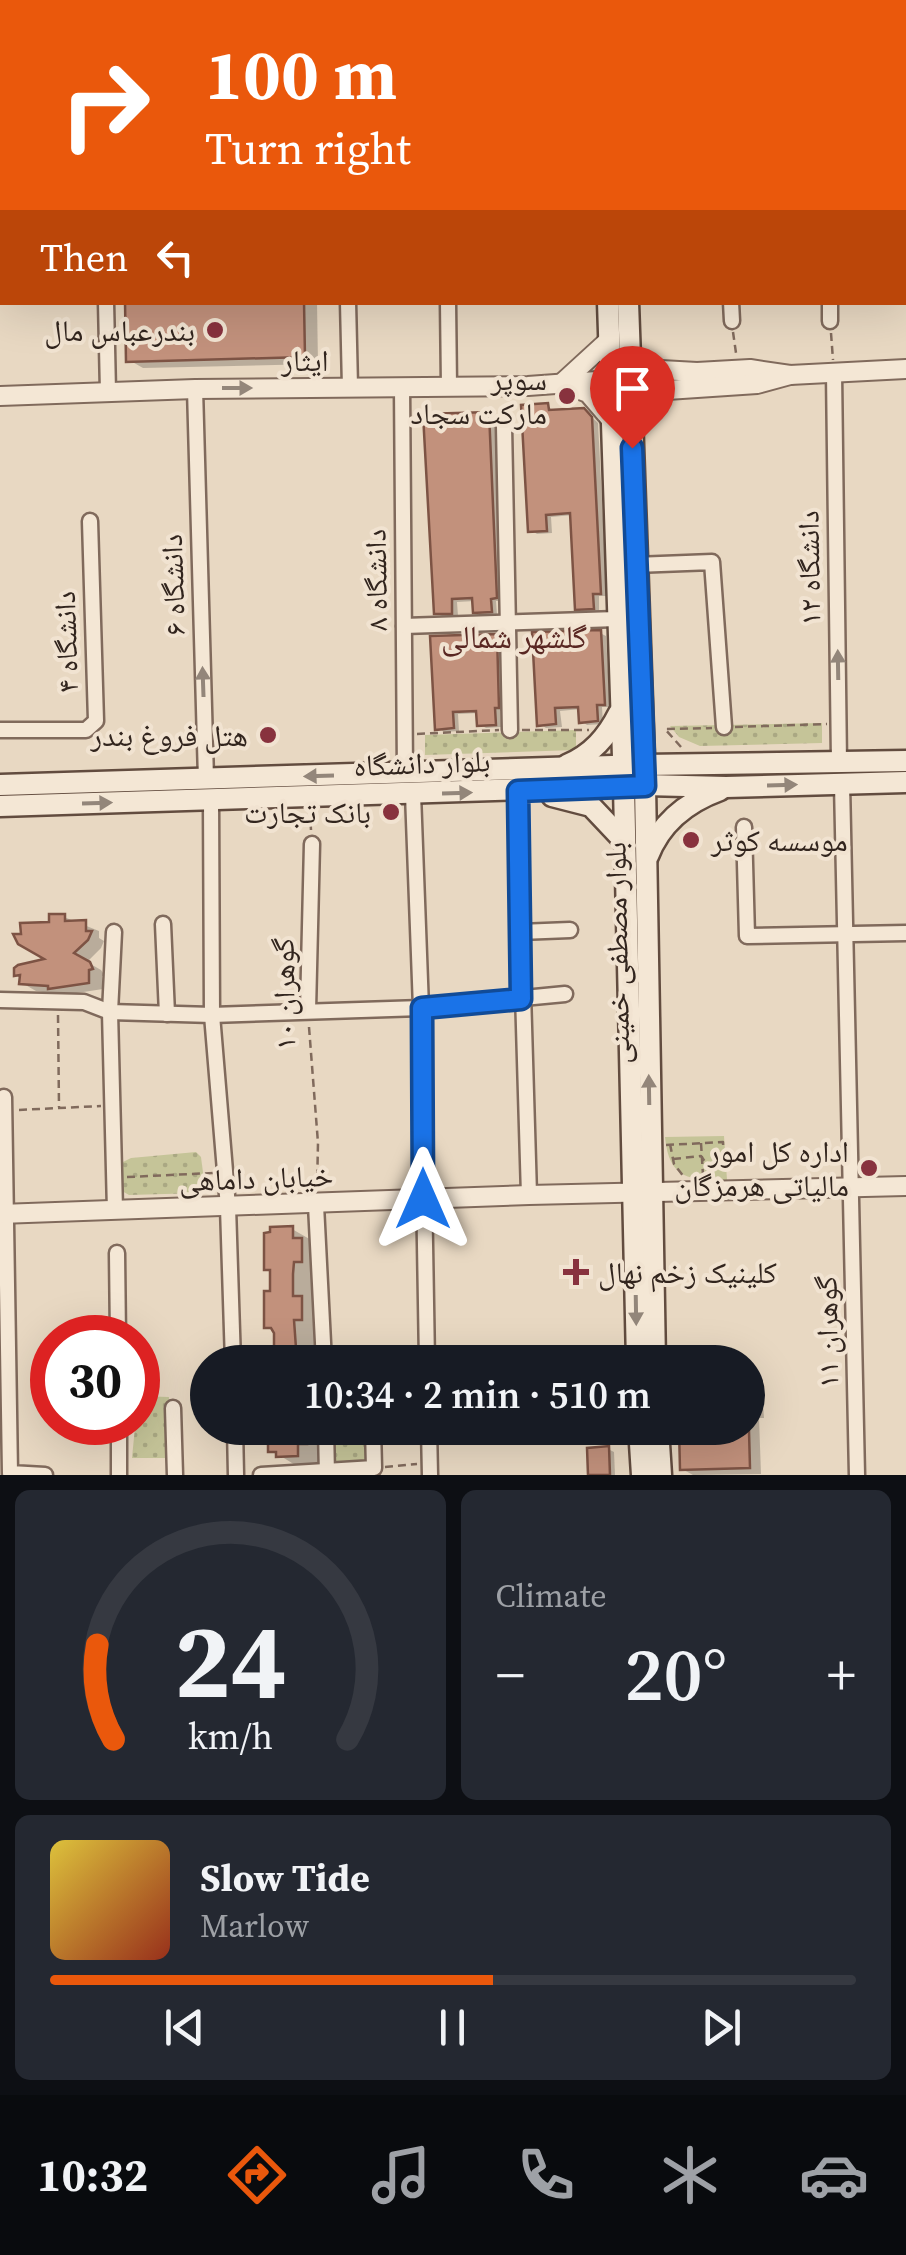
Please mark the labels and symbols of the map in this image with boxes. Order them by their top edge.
place label: بندرعباس مال [44,310,195,351]
marker: بندرعباس مال [204,319,226,341]
street label: ایثار [280,340,329,381]
pin [590,346,675,449]
place label: سوپر مارکت سجاد [410,359,547,434]
one-way arrow [222,380,254,396]
marker: سوپر مارکت سجاد [556,385,578,407]
street label: دانشگاه ۱۲ [787,510,831,626]
street label: دانشگاه ۸ [355,529,397,631]
street label: دانشگاه ۶ [151,533,195,637]
street label: دانشگاه ۴ [44,590,88,694]
district label: گلشهر شمالی [441,615,587,659]
one-way arrow [829,648,845,680]
one-way arrow [195,665,211,697]
place label: هتل فروغ بندر [90,715,248,756]
marker: هتل فروغ بندر [257,724,279,746]
street label: بلوار دانشگاه [353,740,491,786]
one-way arrow [302,768,334,784]
one-way arrow [767,777,799,793]
one-way arrow [442,784,474,800]
place label: بانک تجارت [244,792,371,833]
one-way arrow [82,794,114,810]
marker: بانک تجارت [380,801,402,823]
place label: موسسه کوثر [710,820,848,861]
marker: موسسه کوثر [680,829,702,851]
street label: بلوار مصطفی خمینی [595,842,639,1064]
street label: گوهران ۱۰ [263,937,305,1051]
one-way arrow [641,1074,657,1106]
place label: اداره کل امور مالیاتی هرمزگان [674,1131,849,1206]
position arrow [371,1147,475,1251]
street label: خیابان داماهی [178,1155,334,1201]
marker: اداره کل امور مالیاتی هرمزگان [858,1157,880,1179]
place label: کلینیک زخم نهال [598,1252,777,1293]
marker: کلینیک زخم نهال [563,1259,589,1285]
street label: گوهران ۱۱ [806,1275,848,1389]
one-way arrow [629,1294,645,1326]
speed limit sign: 30 [30,1315,160,1445]

